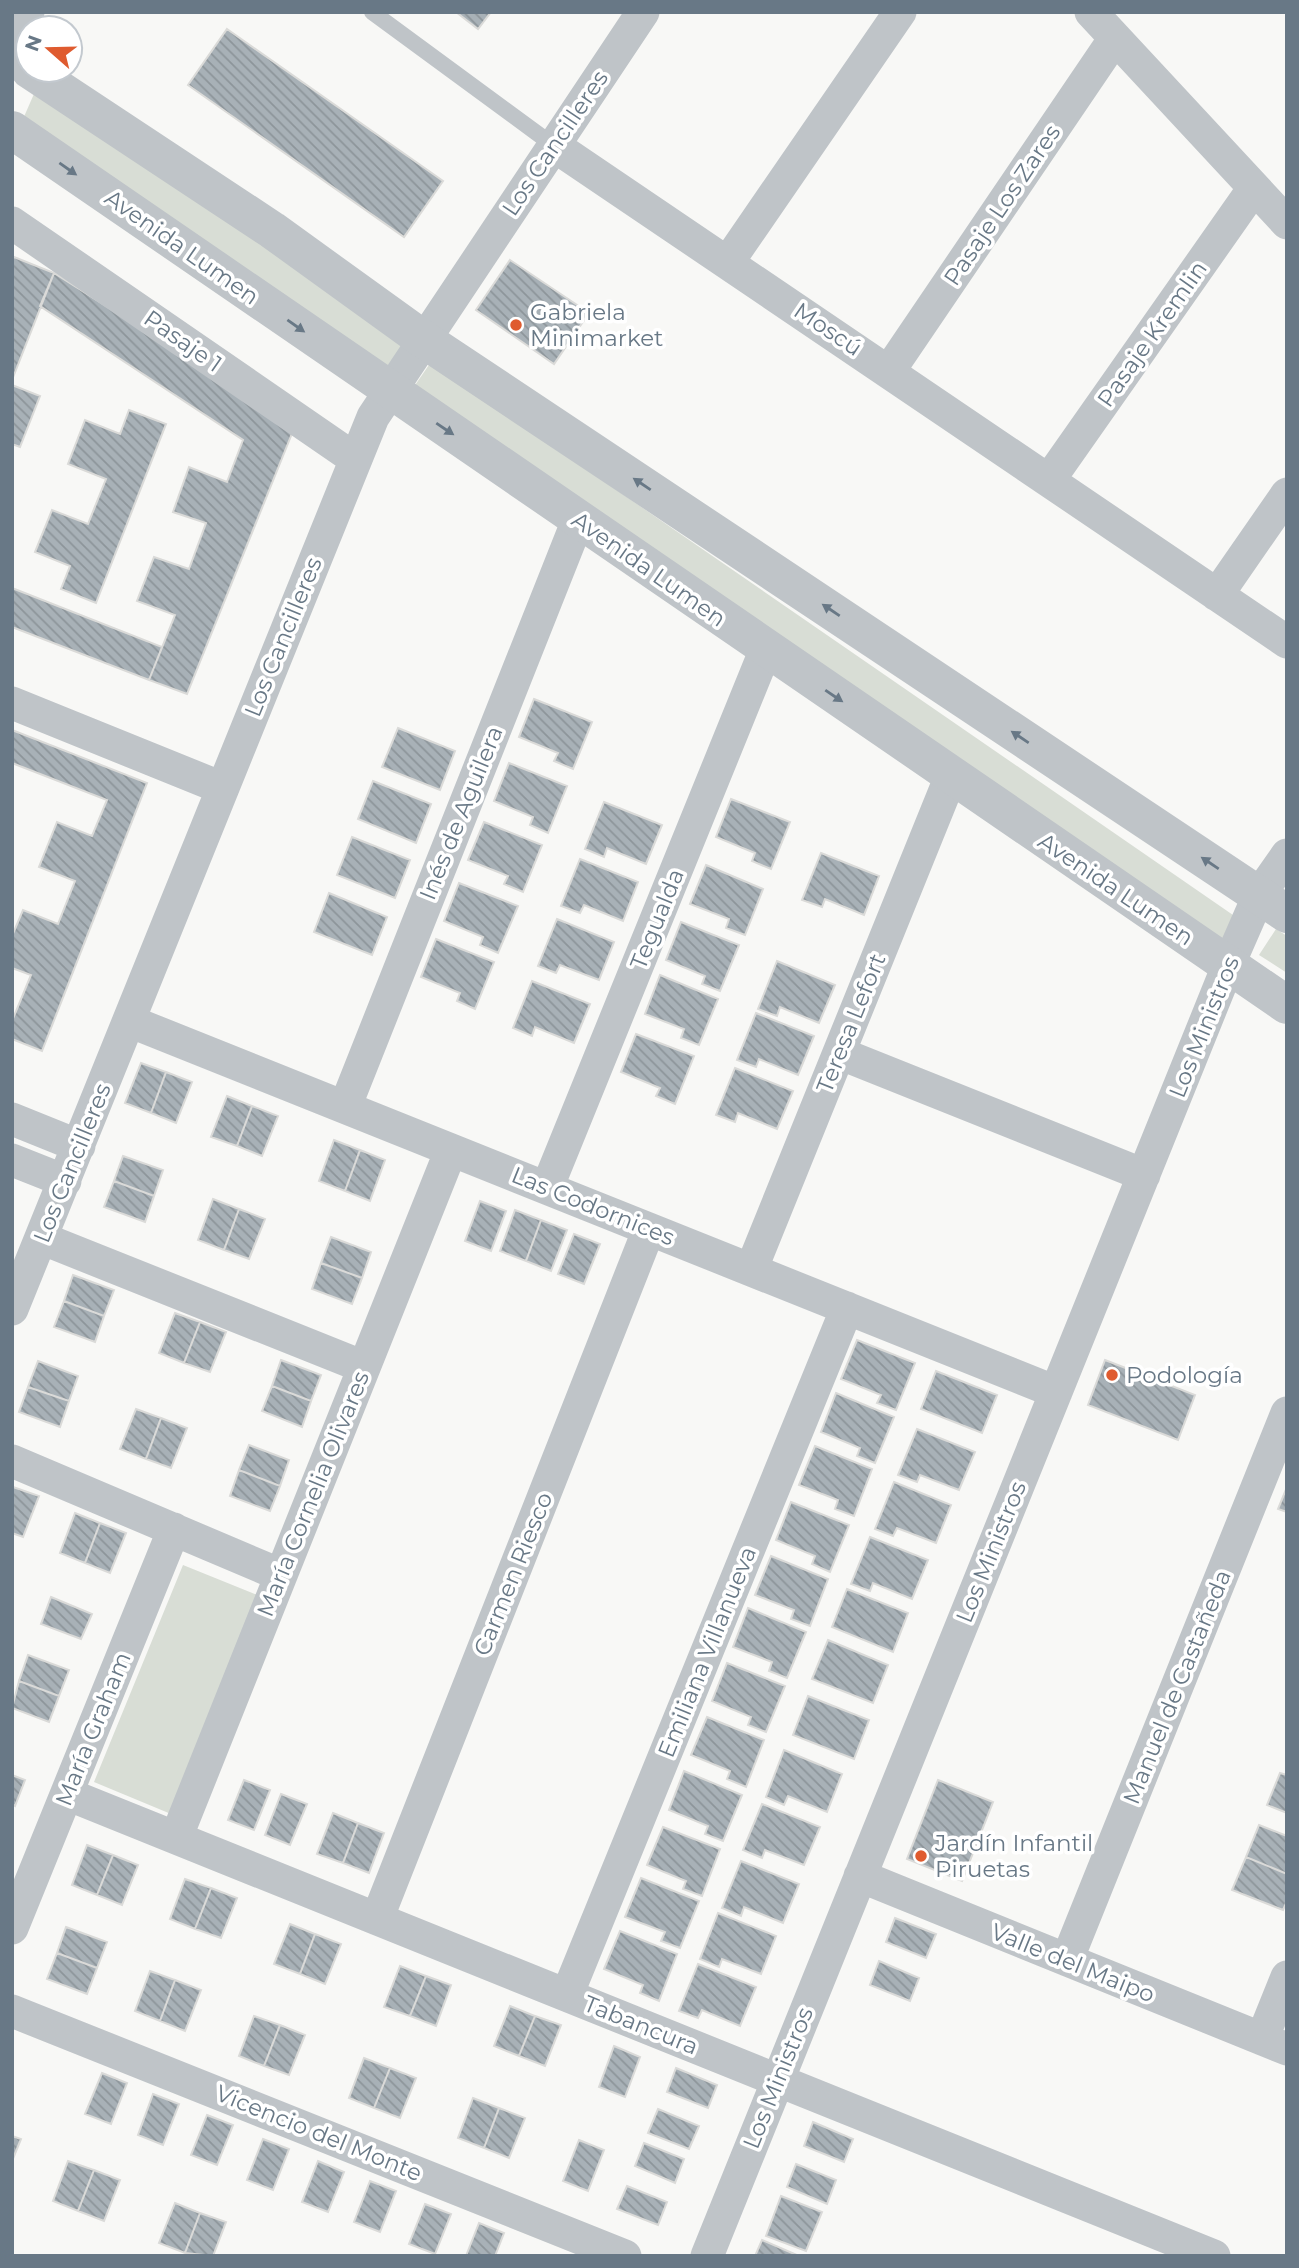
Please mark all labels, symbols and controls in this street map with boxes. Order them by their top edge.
north arrow [14,14,84,84]
text: N [20,32,47,55]
street label: Los Cancilleres [496,65,614,221]
street label: Pasaje Los Zares [938,119,1066,291]
one-way arrow [59,162,77,176]
street label: Avenida Lumen [100,183,264,311]
street label: Pasaje Kremlin [1091,256,1213,412]
street label: Moscú [789,296,867,362]
place label: Gabriela Minimarket [530,298,663,352]
street label: Pasaje 1 [138,304,228,378]
marker: Gabriela Minimarket [508,317,524,333]
one-way arrow [287,319,305,333]
one-way arrow [435,422,454,435]
one-way arrow [632,478,651,491]
street label: Avenida Lumen [567,505,731,633]
street label: Los Cancilleres [238,553,328,721]
one-way arrow [821,604,841,617]
one-way arrow [825,689,843,703]
street label: Inés de Aguilera [413,722,509,904]
one-way arrow [1011,730,1030,743]
street label: Avenida Lumen [1033,827,1199,951]
one-way arrow [1200,856,1220,869]
street label: Tegualda [624,865,690,973]
street label: Teresa Lefort [810,949,892,1097]
street label: Los Ministros [1163,952,1245,1102]
street label: Los Cancilleres [27,1079,117,1247]
street label: Las Codornices [507,1161,679,1251]
place label: Podología [1126,1361,1243,1389]
street label: María Cornelia Olivares [251,1367,375,1621]
marker: Podología [1104,1367,1120,1383]
street label: Los Ministros [950,1477,1032,1627]
street label: Carmen Riesco [467,1488,559,1660]
street label: Emiliana Villanueva [652,1542,762,1762]
street label: Manuel de Castañeda [1117,1566,1237,1808]
street label: María Graham [49,1648,137,1810]
place label: Jardín Infantil Piruetas [934,1829,1093,1883]
marker: Jardín Infantil Piruetas [913,1848,929,1864]
street label: Valle del Maipo [987,1917,1159,2009]
street label: Tabancura [580,1989,702,2061]
street label: Los Ministros [737,2003,819,2153]
street label: Vicencio del Monte [212,2079,426,2187]

